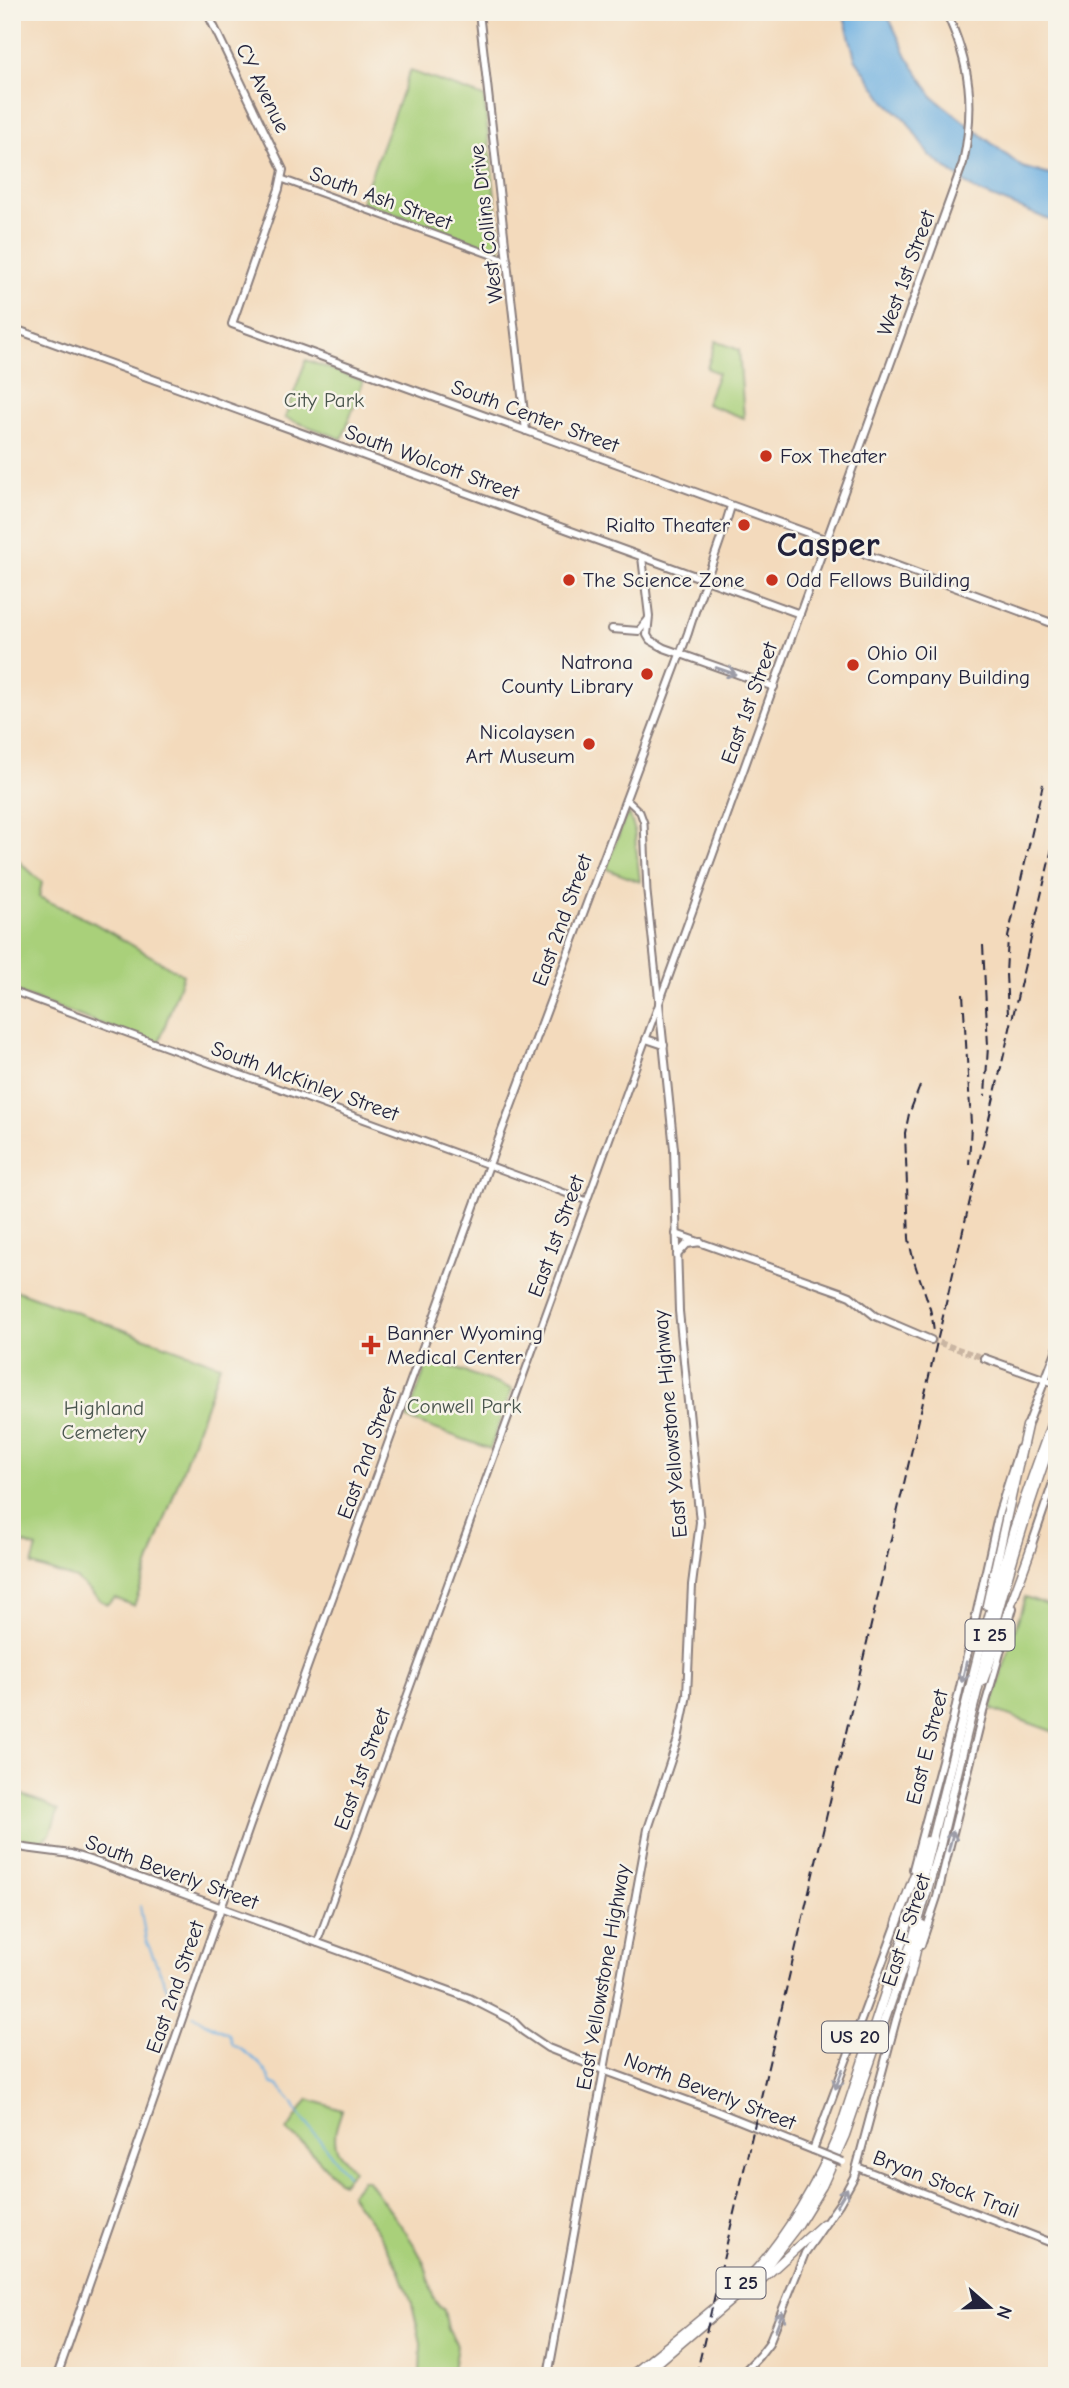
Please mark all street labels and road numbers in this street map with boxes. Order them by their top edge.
street label: CY Avenue [231,39,295,137]
street label: West Collins Drive [464,143,508,305]
street label: South Ash Street [307,161,456,235]
street label: West 1st Street [872,206,940,339]
street label: South Center Street [448,375,623,458]
street label: South Wolcott Street [342,419,523,505]
street label: East 1st Street [716,638,782,767]
street label: East 2nd Street [527,850,597,989]
street label: South McKinley Street [208,1036,403,1126]
street label: East 1st Street [523,1171,589,1300]
street label: East Yellowstone Highway [648,1308,692,1539]
street label: East 2nd Street [332,1383,402,1522]
road number: I 25 [965,1620,1014,1651]
street label: East E Street [901,1686,953,1807]
street label: East 1st Street [329,1704,395,1833]
street label: South Beverly Street [82,1830,263,1915]
street label: East Yellowstone Highway [571,1862,635,2092]
street label: East F Street [877,1870,936,1989]
street label: East 2nd Street [141,1917,209,2056]
road number: US 20 [822,2022,888,2052]
street label: North Beverly Street [621,2047,800,2135]
street label: Bryan Stock Trail [870,2145,1022,2223]
road number: I 25 [716,2268,766,2298]

